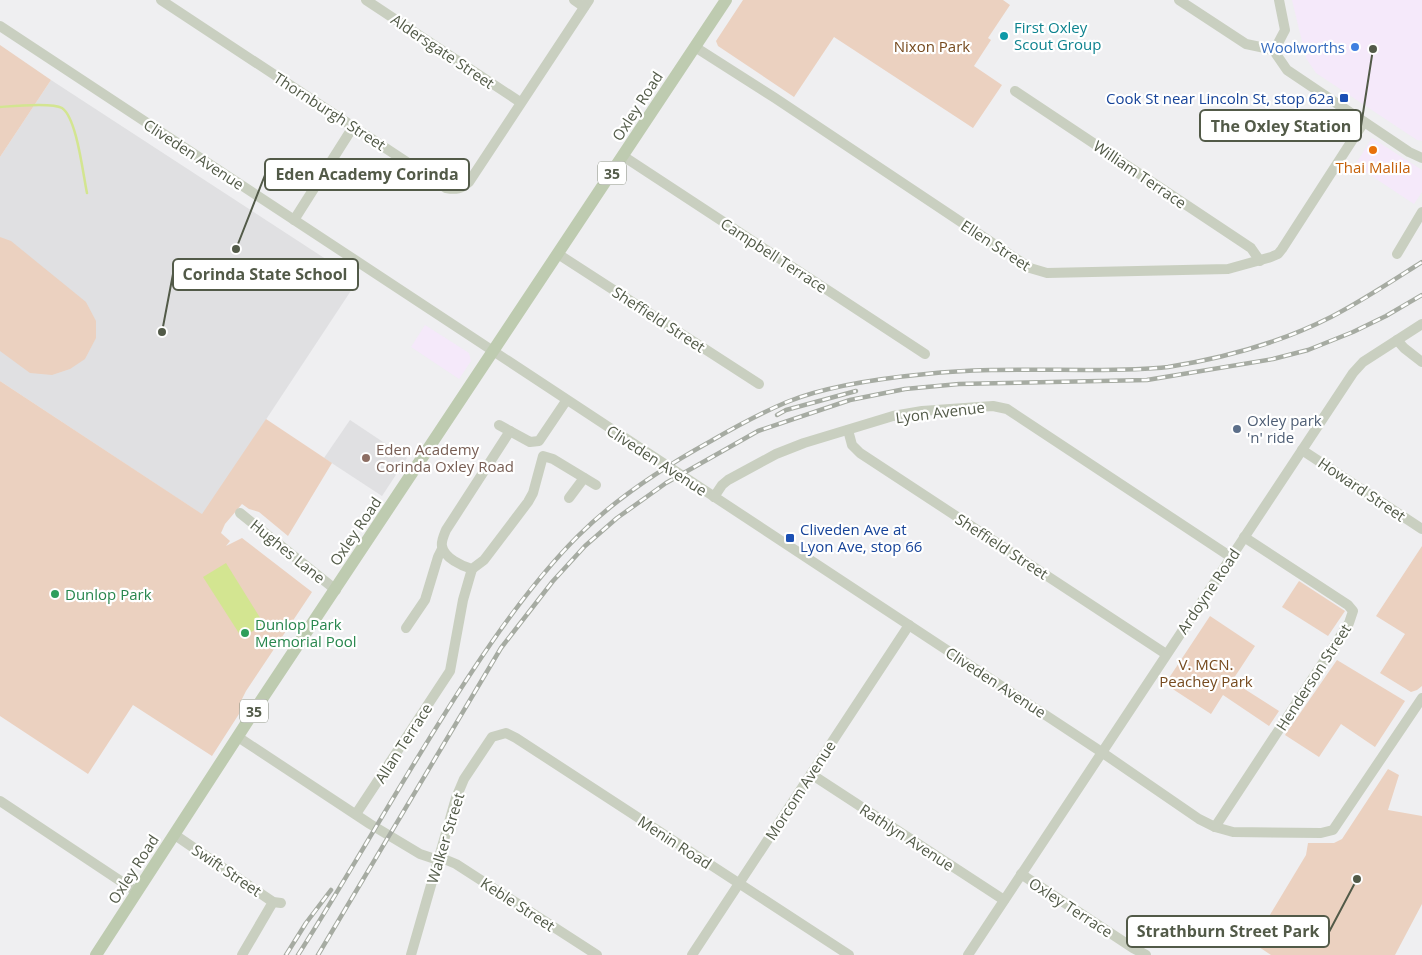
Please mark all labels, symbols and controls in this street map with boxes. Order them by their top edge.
street label: Aldersgate Street [388,9,498,93]
place label: First Oxley Scout Group [1014,17,1101,54]
marker: First Oxley Scout Group [998,30,1010,42]
park label: Nixon Park [894,36,970,56]
place label: Woolworths [1261,37,1345,57]
marker: Woolworths [1349,41,1361,53]
street label: Thornburgh Street [270,67,390,155]
street label: Oxley Road [607,67,667,145]
place label: Cook St near Lincoln St, stop 62a [1106,88,1334,108]
marker: Cook St near Lincoln St, stop 62a [1338,92,1350,104]
callout: The Oxley Station [1200,110,1361,141]
street label: Cliveden Avenue [140,114,248,194]
text: The Oxley Station [1211,115,1351,137]
street label: William Terrace [1090,136,1190,212]
marker: Thai Malila [1367,144,1379,156]
place label: Thai Malila [1336,157,1411,177]
callout: Eden Academy Corinda [265,159,469,190]
road number: 35 [598,162,626,184]
text: Eden Academy Corinda [275,163,459,185]
street label: Campbell Terrace [717,213,831,297]
street label: Ellen Street [957,215,1035,275]
callout: Corinda State School [173,259,358,290]
text: Corinda State School [183,263,347,285]
street label: Sheffield Street [609,282,709,356]
street label: Lyon Avenue [894,397,986,427]
place label: Oxley park 'n' ride [1247,410,1322,447]
street label: Cliveden Avenue [603,420,711,500]
marker: Oxley park 'n' ride [1231,423,1243,435]
place label: Eden Academy Corinda Oxley Road [376,439,514,476]
marker: Eden Academy Corinda Oxley Road [360,452,372,464]
street label: Howard Street [1314,452,1410,526]
street label: Oxley Road [325,493,385,569]
street label: Sheffield Street [952,509,1052,583]
street label: Hughes Lane [246,515,330,587]
place label: Cliveden Ave at Lyon Ave, stop 66 [800,519,922,556]
marker: Cliveden Ave at Lyon Ave, stop 66 [784,532,796,544]
street label: Ardoyne Road [1172,545,1244,637]
place label: Dunlop Park [65,584,152,604]
marker: Dunlop Park [49,588,61,600]
place label: Dunlop Park Memorial Pool [255,614,357,651]
street label: Henderson Street [1271,620,1355,734]
marker: Dunlop Park Memorial Pool [239,627,251,639]
street label: Cliveden Avenue [942,642,1050,722]
park label: V. MCN. Peachey Park [1159,654,1253,691]
road number: 35 [240,699,268,722]
street label: Allan Terrace [370,699,436,787]
street label: Morcom Avenue [760,736,840,844]
street label: Walker Street [422,790,468,886]
street label: Rathlyn Avenue [856,799,958,875]
street label: Menin Road [634,811,716,873]
street label: Oxley Road [103,830,163,908]
street label: Swift Street [188,839,266,901]
street label: Oxley Terrace [1025,872,1117,942]
street label: Keble Street [477,873,559,935]
callout: Strathburn Street Park [1127,916,1329,947]
text: Strathburn Street Park [1137,920,1319,942]

